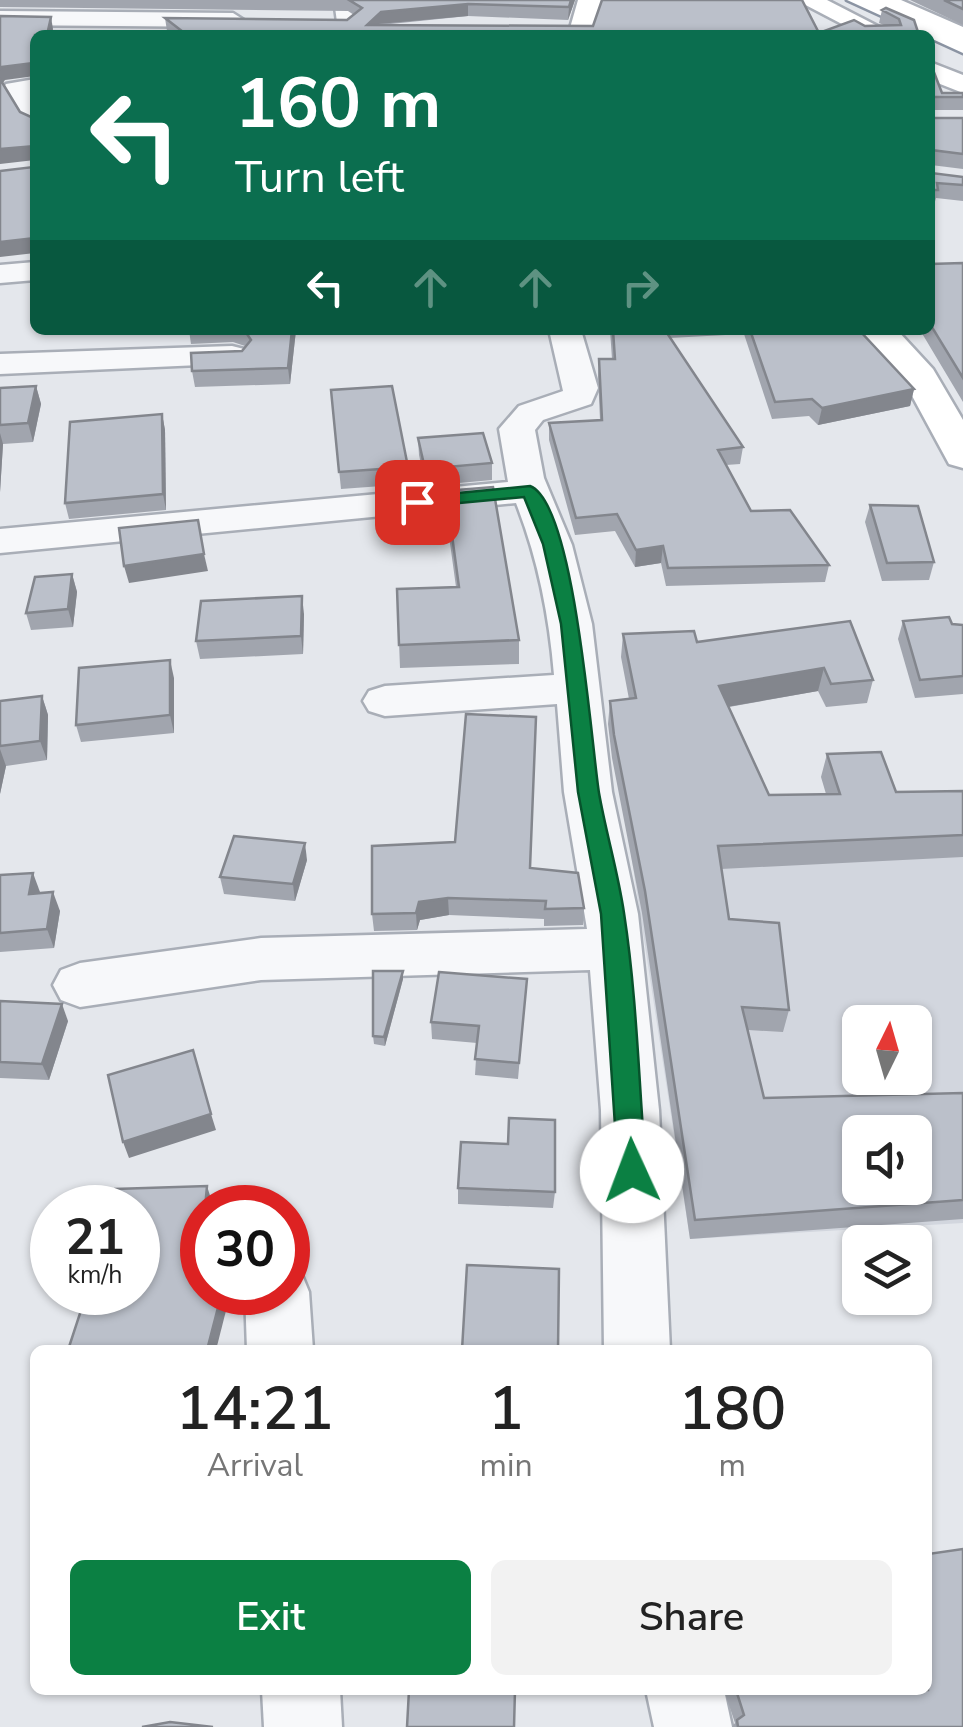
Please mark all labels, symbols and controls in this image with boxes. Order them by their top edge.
text: 160 m [235,56,441,152]
icon: left [70,70,200,200]
text: Turn left [235,147,404,208]
icon: left [298,260,353,315]
icon: ahead [403,260,458,315]
icon: ahead [508,260,563,315]
icon: right [613,260,668,315]
pin [375,460,460,545]
icon: arrive [390,475,445,530]
north arrow [842,1005,932,1095]
map controls [842,1005,932,1315]
button: sound [842,1115,932,1205]
position arrow [580,1119,684,1223]
speed limit sign: 30 [180,1185,310,1315]
text: 21 [65,1203,125,1272]
button: layers [842,1225,932,1315]
text: km/h [67,1258,123,1292]
text: 14:21 [176,1368,334,1450]
text: 1 [488,1368,524,1450]
text: 180 [678,1368,786,1450]
text: Arrival [207,1444,303,1487]
text: min [480,1444,533,1487]
text: m [719,1444,746,1487]
button: Exit [70,1560,471,1675]
button: Share [491,1560,892,1675]

